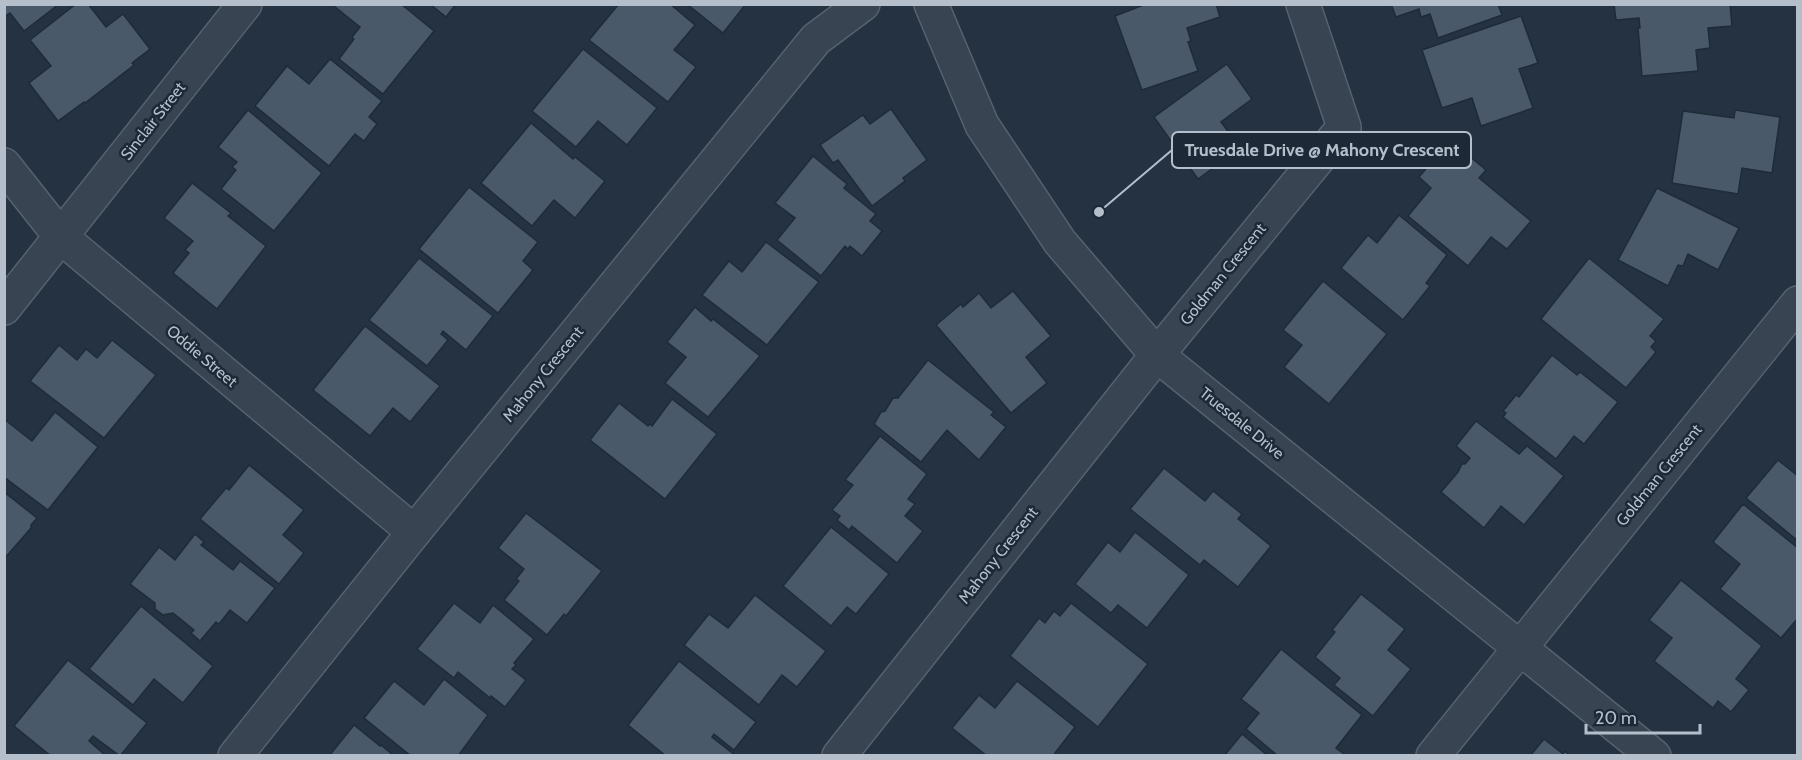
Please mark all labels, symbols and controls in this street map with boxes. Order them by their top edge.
street label: Sinclair Street [117,78,190,164]
callout: Truesdale Drive @ Mahony Crescent [1172,132,1471,168]
text: Truesdale Drive @ Mahony Crescent [1184,139,1460,161]
street label: Goldman Crescent [1176,219,1270,329]
street label: Oddie Street [163,321,242,391]
street label: Mahony Crescent [499,322,588,426]
street label: Truesdale Drive [1196,383,1288,463]
street label: Goldman Crescent [1612,420,1706,530]
street label: Mahony Crescent [954,502,1042,607]
scale bar [1586,697,1700,735]
text: 20 m [1595,707,1637,729]

